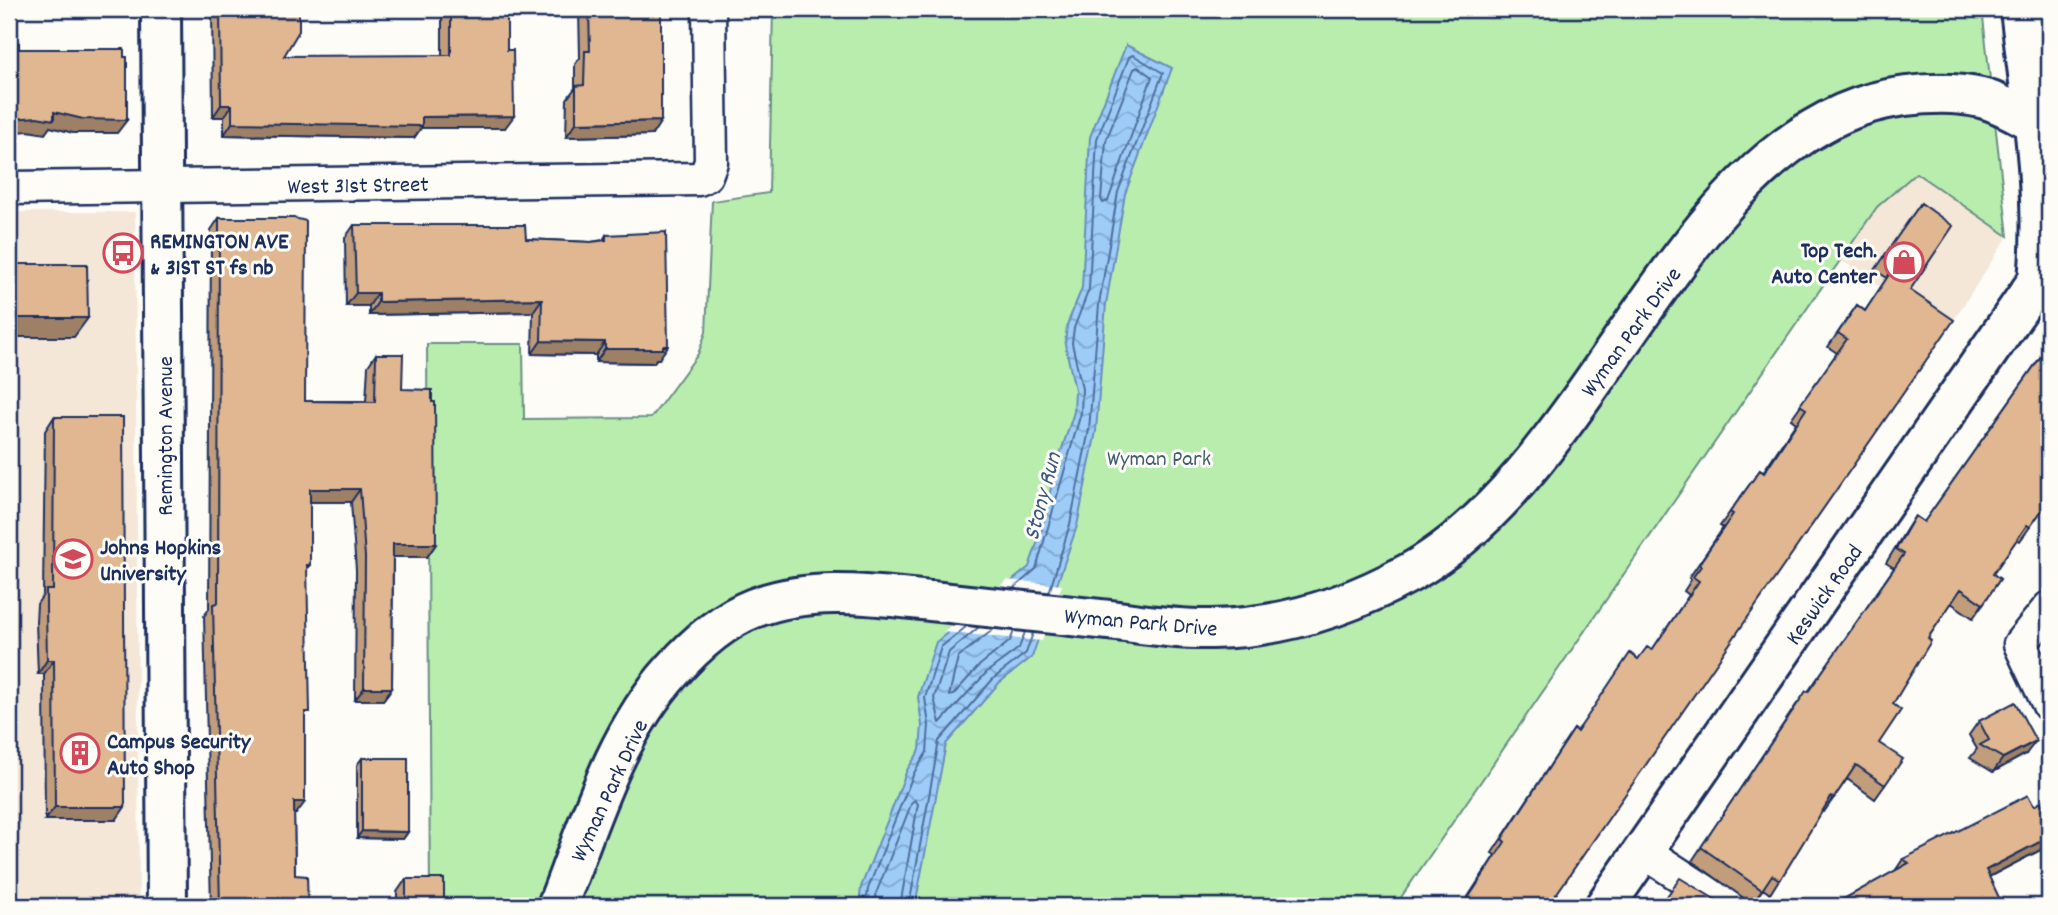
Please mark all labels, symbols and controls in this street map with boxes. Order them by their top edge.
street label: West 31st Street [287,170,429,205]
place label: REMINGTON AVE & 31ST ST fs nb [150,227,289,286]
bus stop icon: REMINGTON AVE & 31ST ST fs nb [102,232,144,274]
place label: Top Tech. Auto Center [1771,236,1877,295]
shop icon: Top Tech. Auto Center [1883,241,1925,283]
street label: Wyman Park Drive [1574,261,1691,405]
street label: Remington Avenue [151,356,184,516]
park label: Wyman Park [1107,444,1211,477]
water label: Stony Run [1016,448,1072,544]
place label: Johns Hopkins University [100,533,222,592]
school or university icon: Johns Hopkins University [52,538,94,580]
street label: Keswick Road [1779,539,1873,653]
street label: Wyman Park Drive [1063,601,1219,648]
street label: Wyman Park Drive [564,715,659,868]
place label: Campus Security Auto Shop [107,727,252,786]
building icon: Campus Security Auto Shop [59,732,101,774]

